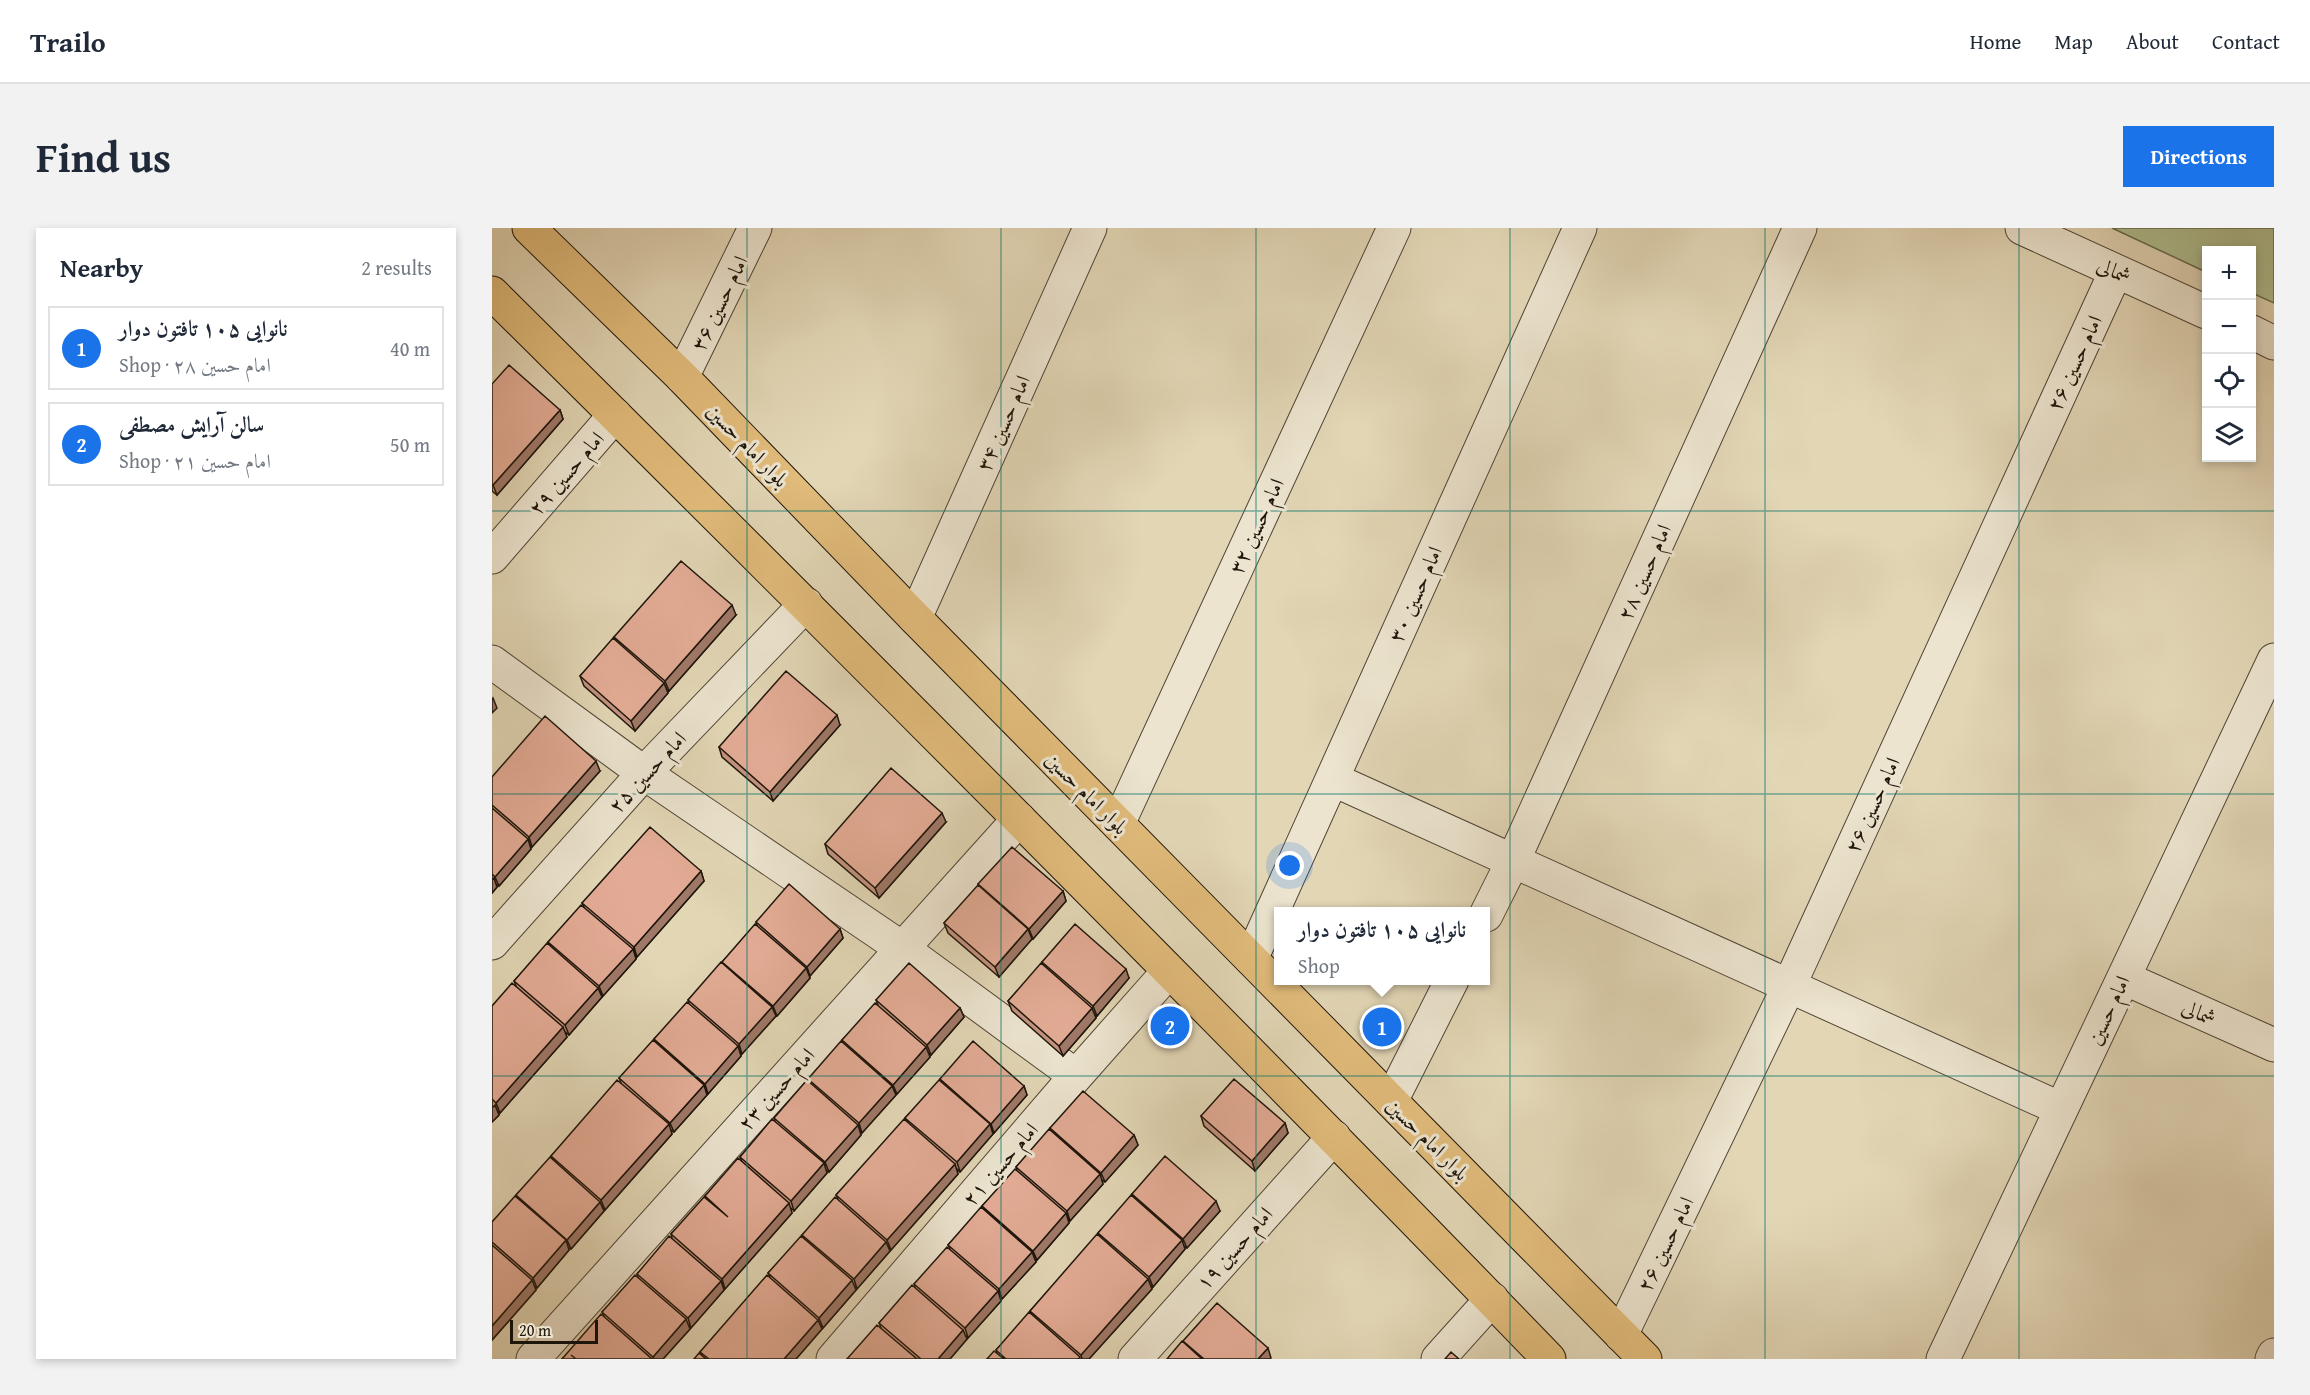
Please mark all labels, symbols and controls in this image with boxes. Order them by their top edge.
text: Trailo [30,21,106,62]
text: Home [1970,26,2021,57]
text: Map [2054,26,2093,57]
text: About [2126,26,2179,57]
text: Contact [2212,26,2280,57]
text: Find us [36,126,171,187]
button: Directions [2123,126,2274,187]
map controls [2202,246,2256,462]
button: + [2202,246,2256,300]
text: Nearby [60,248,143,287]
street label: شمالی [2092,249,2136,291]
street label: امام حسین ۳۶ [683,250,758,357]
text: 2 results [361,253,432,282]
button: − [2202,300,2256,354]
street label: امام حسین ۲۶ [2038,310,2112,417]
text: نانوایی ۱۰۵ تافتون دوار [119,312,288,344]
text: 1 [76,334,87,363]
text: 40 m [390,334,430,363]
text: Shop · امام حسین ۲۸ [119,350,271,379]
button: locate [2202,354,2256,408]
street label: امام حسین ۳۴ [968,370,1041,477]
street label: بلوار امام حسین [698,396,796,496]
text: سالن آرایش مصطفی [119,408,264,440]
button: layers [2202,408,2256,462]
street label: امام حسین ۲۹ [521,424,614,524]
text: 2 [76,430,87,459]
text: 50 m [390,430,430,459]
text: Shop · امام حسین ۲۱ [119,446,271,475]
street label: امام حسین ۳۲ [1220,473,1294,580]
street label: امام حسین ۲۸ [1609,519,1682,626]
street label: امام حسین ۳۰ [1380,541,1453,648]
street label: امام حسین ۲۵ [601,724,695,822]
street label: بلوار امام حسین [1036,744,1136,844]
street label: امام حسین ۲۶ [1836,752,1910,859]
your location [1275,851,1304,880]
popup [1274,907,1490,985]
text: نانوایی ۱۰۵ تافتون دوار [1298,913,1466,945]
text: Shop [1298,951,1340,980]
street label: امام حسین [2078,970,2140,1051]
street label: شمالی [2177,991,2221,1033]
pin: 2 [1150,1004,1190,1048]
pin: 1 [1362,1004,1402,1050]
street label: امام حسین ۲۳ [730,1041,824,1139]
street label: بلوار امام حسین [1377,1090,1477,1190]
street label: امام حسین ۲۱ [955,1115,1048,1215]
street label: امام حسین ۲۶ [1629,1191,1704,1298]
street label: امام حسین ۱۹ [1188,1200,1282,1298]
scale bar [510,1317,598,1344]
text: 20 m [519,1318,551,1342]

